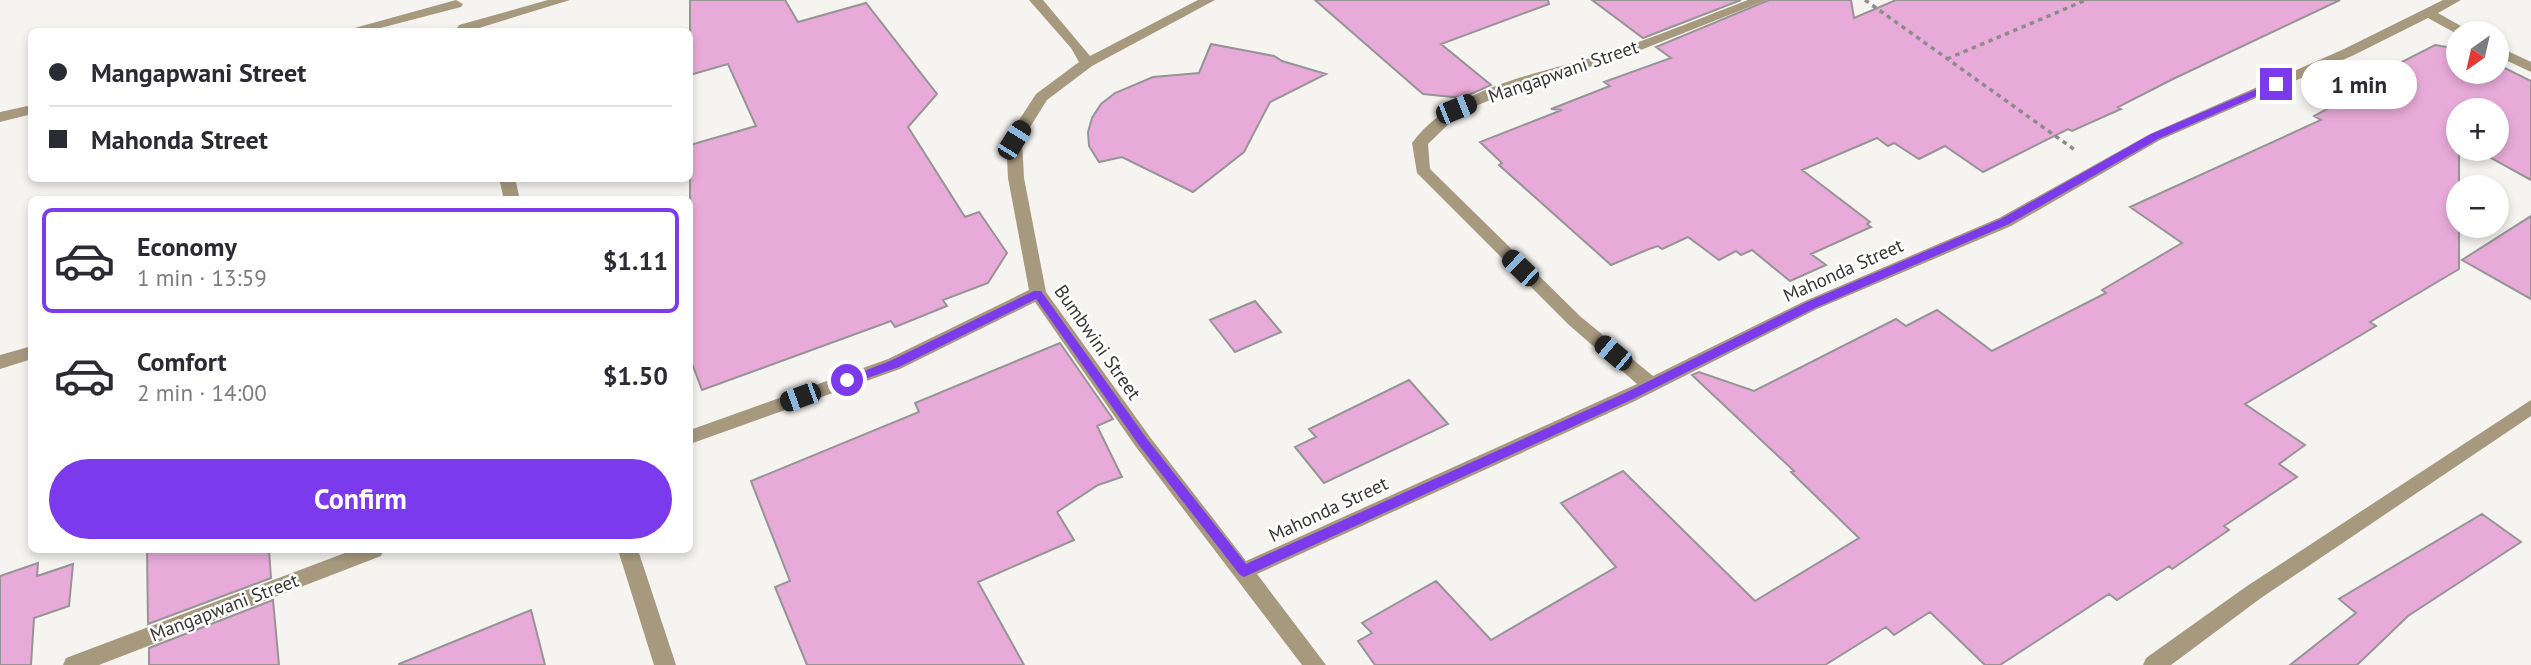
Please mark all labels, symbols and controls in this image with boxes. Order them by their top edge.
north arrow [2446,21,2510,84]
map controls [2446,21,2509,238]
street label: Mangapwani Street [1485,34,1642,108]
text: Mangapwani Street [91,56,306,89]
callout: 1 min [2300,60,2416,108]
route end [2260,68,2292,100]
text: 1 min [2331,70,2387,99]
car [1433,91,1480,127]
button: + [2446,98,2509,161]
car [994,117,1035,163]
text: Mahonda Street [91,123,268,156]
button: − [2446,175,2509,238]
icon: car [53,229,116,292]
text: Economy [137,230,237,263]
street label: Mahonda Street [1779,233,1907,307]
text: $1.11 [603,244,668,277]
car [1498,246,1543,290]
text: 1 min · 13:59 [137,263,267,292]
street label: Bumbwini Street [1049,280,1147,405]
car [1591,331,1636,375]
icon: car [53,344,116,407]
text: Comfort [137,345,227,378]
text: $1.50 [603,359,668,392]
route start [831,364,863,396]
text: 2 min · 14:00 [137,378,267,407]
car [777,380,824,414]
button: Confirm [49,459,672,539]
street label: Mahonda Street [1265,471,1392,547]
street label: Mangapwani Street [146,567,302,646]

